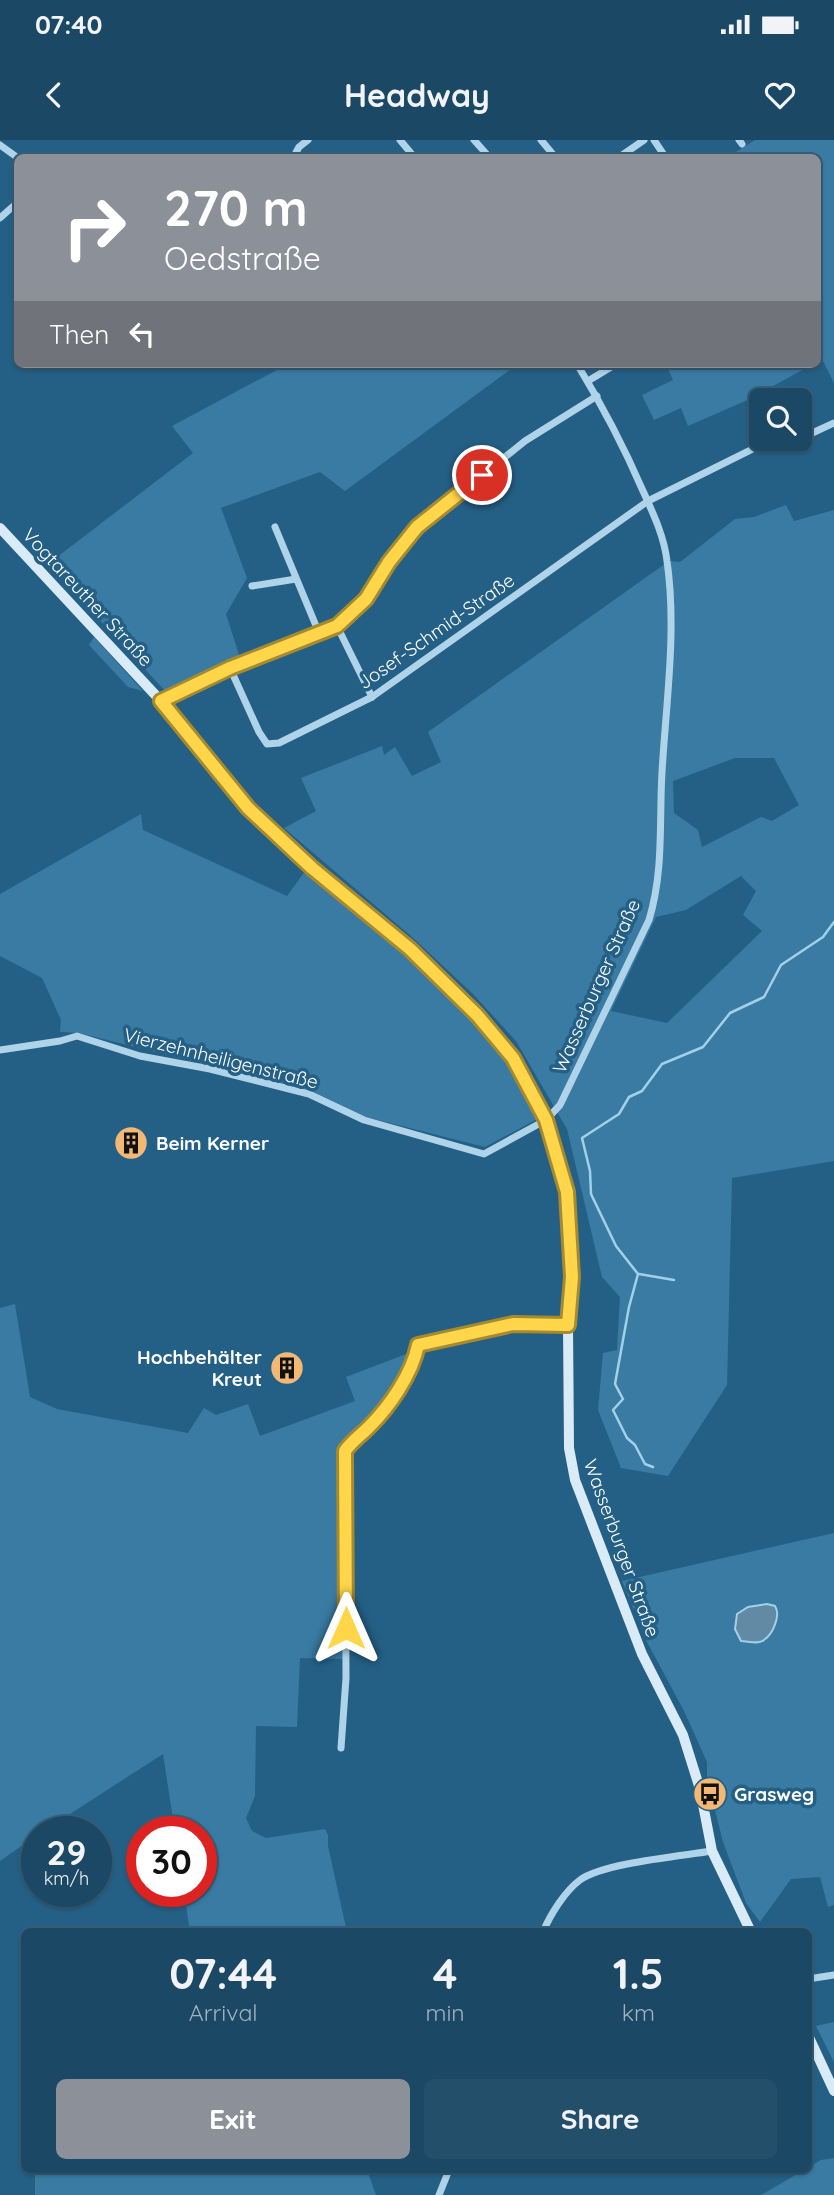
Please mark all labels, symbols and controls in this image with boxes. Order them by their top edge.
text: 07:40 [35,8,103,41]
text: Headway [344,75,490,115]
icon: back [35,76,73,114]
icon: heart [761,76,799,114]
text: 270 m [164,177,308,238]
icon: right [49,182,140,273]
text: Oedstraße [164,238,321,278]
icon: left [123,315,161,353]
text: Then [49,318,109,351]
map controls [749,388,812,451]
button: search [749,388,812,451]
pin [452,445,512,505]
icon: arrive [463,456,501,494]
street label: Vogtareuther Straße [18,523,158,671]
street label: Josef-Schmid-Straße [353,568,519,694]
street label: Wasserburger Straße [547,895,645,1077]
street label: Vierzehnheiligenstraße [121,1022,321,1094]
building icon: Beim Kerner [112,1124,150,1162]
place label: Beim Kerner [156,1131,269,1155]
place label: Hochbehälter Kreut [137,1345,262,1391]
building icon: Hochbehälter Kreut [268,1349,306,1387]
street label: Wasserburger Straße [579,1456,665,1640]
position arrow [309,1591,383,1665]
bus stop icon: Grasweg [691,1775,729,1813]
place label: Grasweg [734,1782,814,1806]
speed limit sign: 30 [126,1816,217,1907]
text: 29 [47,1830,86,1874]
text: km/h [44,1867,89,1890]
text: 07:44 [169,1947,277,2000]
text: 4 [433,1947,457,2000]
text: 1.5 [613,1947,664,2000]
text: Arrival [189,1998,258,2027]
text: min [425,1998,465,2027]
text: km [622,1998,655,2027]
button: Exit [56,2079,410,2159]
button: Share [424,2079,777,2159]

